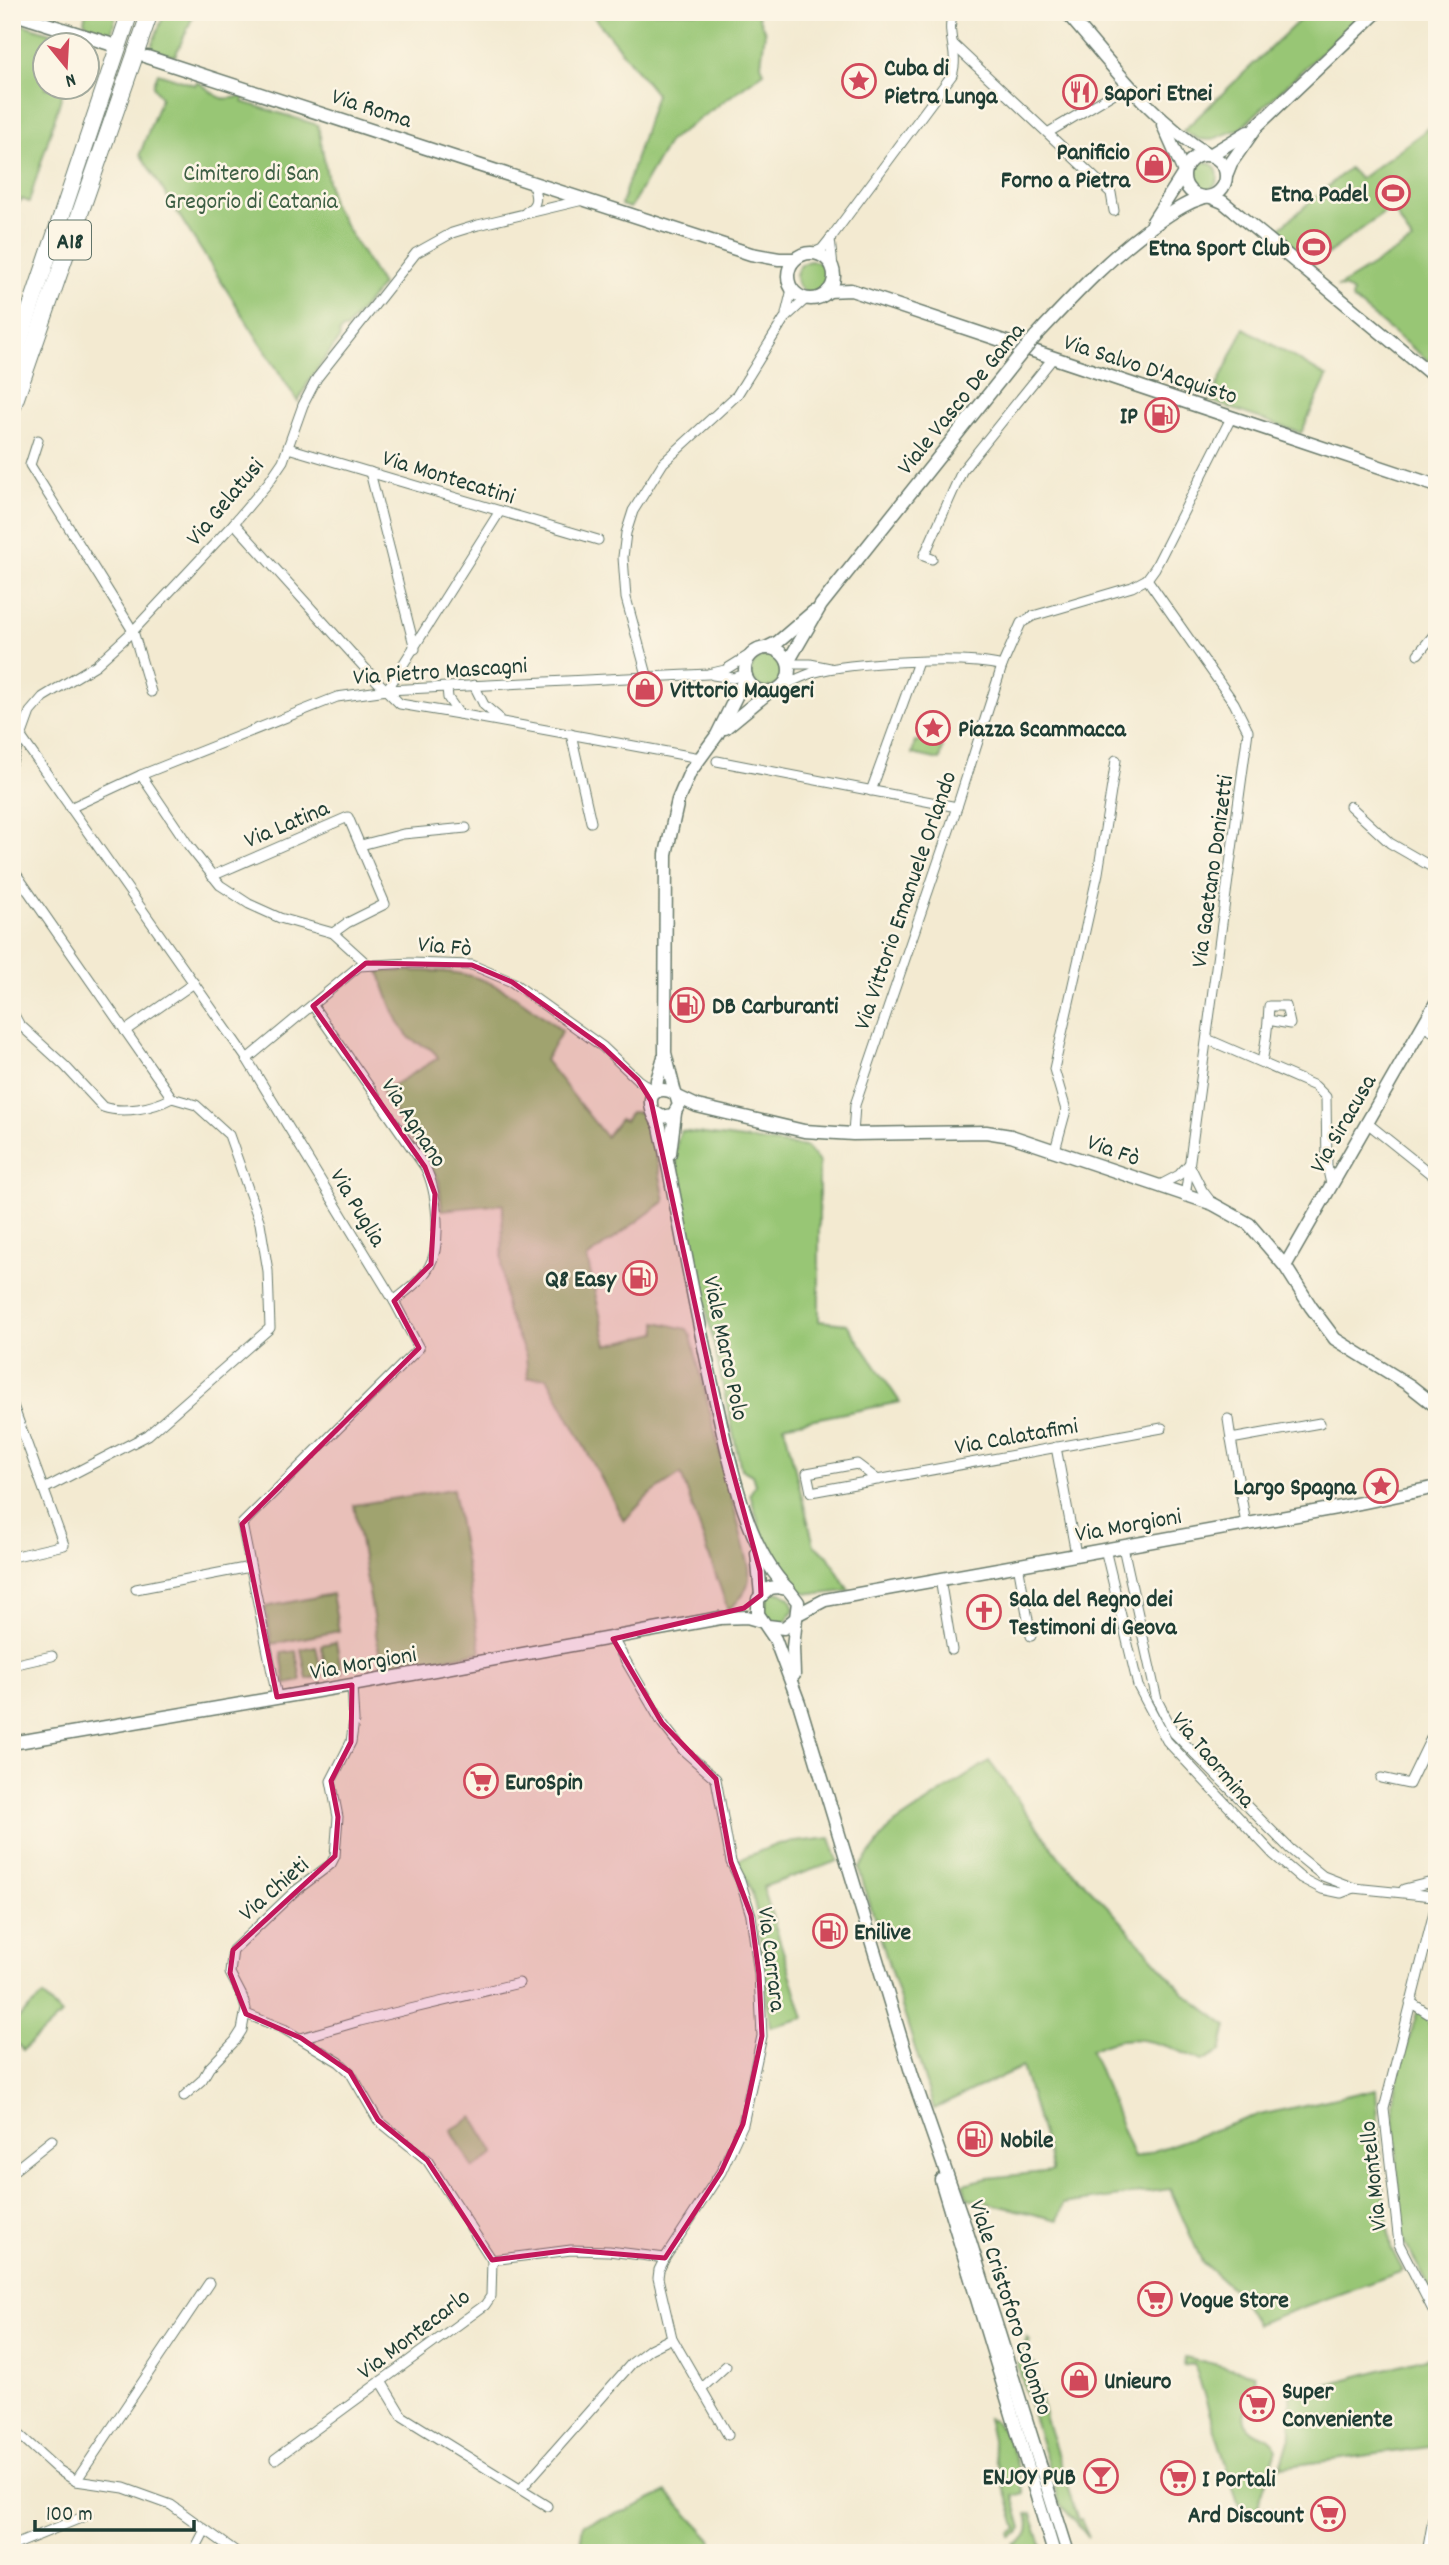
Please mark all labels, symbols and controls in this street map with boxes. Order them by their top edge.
north arrow [32,32,102,102]
place label: Cuba di Pietra Lunga [884,53,998,115]
place icon: Cuba di Pietra Lunga [840,62,878,100]
text: N [62,65,79,93]
restaurant icon: Sapori Etnei [1061,73,1099,111]
place label: Sapori Etnei [1104,78,1213,112]
street label: Via Roma [326,81,416,139]
place label: Panificio Forno a Pietra [1001,137,1131,199]
shop icon: Panificio Forno a Pietra [1135,146,1173,184]
park label: Cimitero di San Gregorio di Catania [164,158,338,220]
sports icon: Etna Padel [1374,174,1412,212]
place label: Etna Padel [1271,179,1368,213]
road number: A18 [49,220,91,260]
sports icon: Etna Sport Club [1295,228,1333,266]
place label: Etna Sport Club [1149,233,1290,267]
street label: Viale Vasco De Gama [890,316,1035,483]
street label: Via Salvo D'Acquisto [1059,327,1242,415]
fuel station icon: IP [1143,396,1181,434]
place label: IP [1120,401,1138,435]
street label: Via Montecatini [377,442,519,515]
street label: Via Gelatusi [179,451,273,554]
street label: Via Pietro Mascagni [352,650,529,696]
shop icon: Vittorio Maugeri [626,670,664,708]
place label: Vittorio Maugeri [670,675,814,709]
place icon: Piazza Scammacca [914,709,952,747]
place label: Piazza Scammacca [958,714,1127,748]
street label: Via Vittorio Emanuele Orlando [847,767,967,1035]
street label: Via Gaetano Donizetti [1184,773,1244,970]
street label: Via Latina [239,792,336,859]
street label: Via Fò [416,929,473,967]
fuel station icon: DB Carburanti [668,986,706,1024]
place label: DB Carburanti [712,991,839,1025]
street label: Via Siracusa [1303,1068,1387,1180]
street label: Via Agnano [371,1072,454,1175]
street label: Via Fò [1082,1127,1144,1177]
street label: Via Puglia [320,1163,393,1255]
fuel station icon: Q8 Easy [621,1259,659,1297]
place label: Q8 Easy [545,1264,617,1298]
street label: Viale Marco Polo [692,1273,756,1424]
street label: Via Calatafimi [952,1410,1081,1466]
place icon: Largo Spagna [1362,1467,1400,1505]
place label: Largo Spagna [1234,1472,1357,1506]
street label: Via Morgioni [1073,1501,1184,1553]
place label: Sala del Regno dei Testimoni di Geova [1009,1584,1177,1646]
church icon: Sala del Regno dei Testimoni di Geova [965,1593,1003,1631]
street label: Via Morgioni [308,1639,419,1691]
street label: Via Taormina [1161,1705,1263,1817]
supermarket icon: EuroSpin [462,1762,500,1800]
place label: EuroSpin [505,1767,583,1801]
street label: Via Chieti [232,1850,318,1931]
street label: Via Carrara [747,1905,793,2014]
fuel station icon: Enilive [811,1912,849,1950]
place label: Enilive [854,1917,911,1951]
street label: Via Montello [1352,2119,1398,2232]
fuel station icon: Nobile [956,2120,994,2158]
place label: Nobile [1000,2125,1054,2159]
street label: Viale Cristoforo Colombo [958,2196,1060,2420]
supermarket icon: Vogue Store [1136,2280,1174,2318]
street label: Via Montecarlo [351,2281,479,2389]
place label: Vogue Store [1180,2285,1289,2319]
shop icon: Unieuro [1060,2361,1098,2399]
place label: Unieuro [1104,2366,1172,2400]
place label: Super Conveniente [1282,2376,1393,2438]
supermarket icon: Super Conveniente [1238,2385,1276,2423]
bar icon: ENJOY PUB [1082,2457,1120,2495]
supermarket icon: I Portali [1159,2459,1197,2497]
place label: ENJOY PUB [983,2462,1076,2496]
place label: I Portali [1202,2464,1276,2498]
scale bar [35,2488,194,2532]
supermarket icon: Ard Discount [1309,2495,1347,2533]
place label: Ard Discount [1188,2500,1304,2534]
text: 100 m [46,2501,93,2531]

